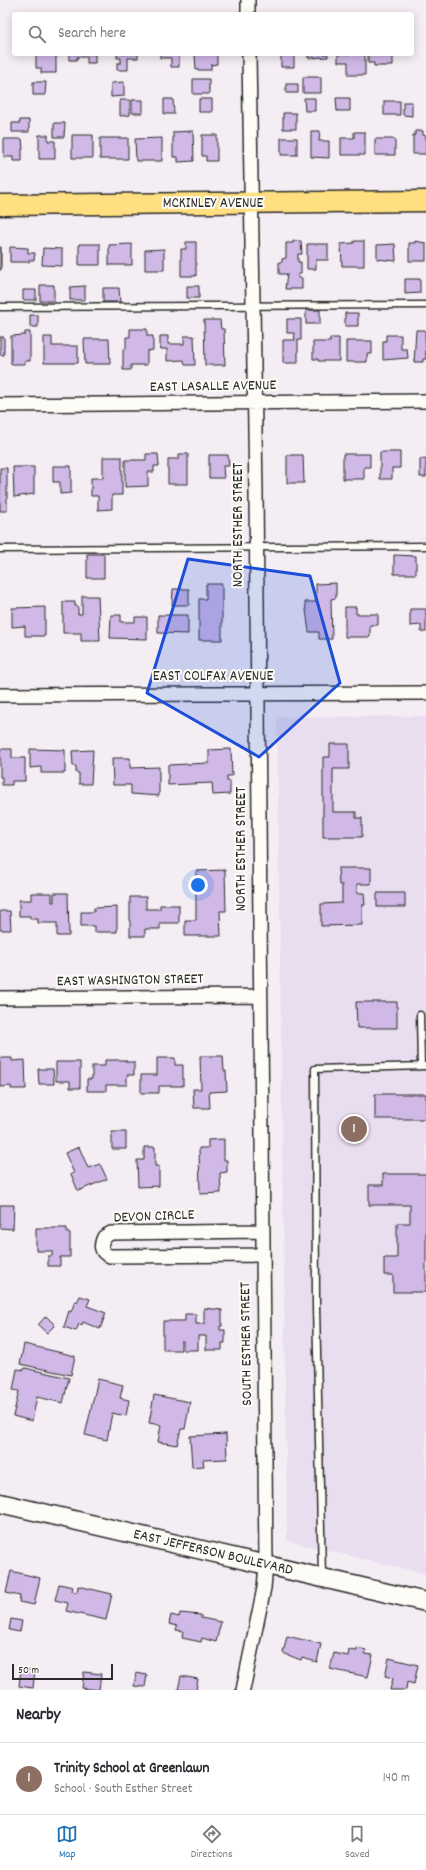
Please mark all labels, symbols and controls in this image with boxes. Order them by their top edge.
search box [12,12,414,56]
icon: search [26,23,48,45]
text: Search here [58,23,126,45]
street label: MCKINLEY AVENUE [163,193,264,215]
street label: EAST LASALLE AVENUE [150,375,277,399]
street label: NORTH ESTHER STREET [228,463,250,587]
street label: EAST COLFAX AVENUE [153,666,273,688]
street label: NORTH ESTHER STREET [231,787,253,911]
your location [188,875,208,895]
street label: EAST WASHINGTON STREET [56,969,204,993]
pin: 1 [341,1114,367,1144]
street label: DEVON CIRCLE [113,1205,195,1229]
street label: SOUTH ESTHER STREET [235,1282,259,1406]
street label: EAST JEFFERSON BOULEVARD [131,1524,295,1582]
scale bar [12,1662,113,1681]
text: 50 m [18,1663,39,1679]
text: Nearby [16,1704,60,1728]
text: Trinity School at Greenlawn [54,1758,209,1780]
text: 1 [28,1769,30,1788]
text: 140 m [383,1769,410,1788]
text: School · South Esther Street [54,1780,193,1799]
tab: Map [56,1823,78,1863]
tab: Directions [191,1823,233,1863]
tab: Saved [345,1823,370,1863]

